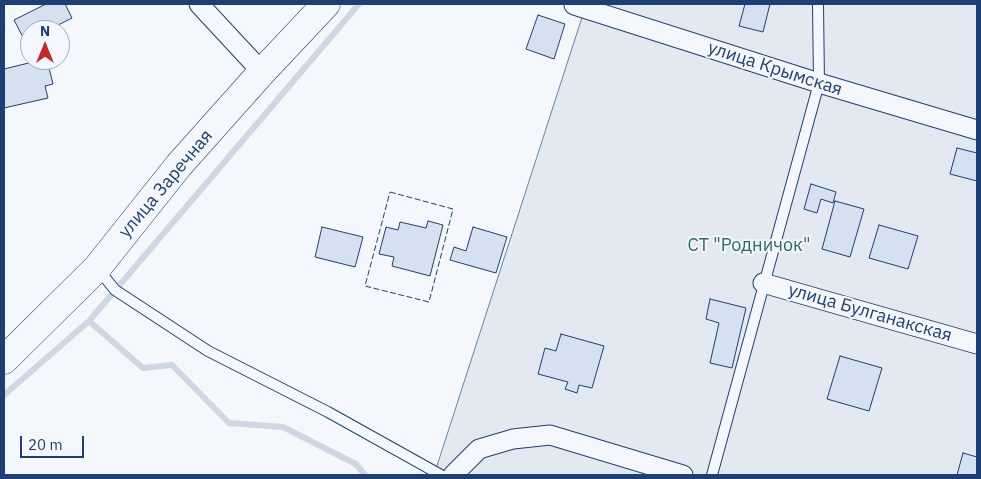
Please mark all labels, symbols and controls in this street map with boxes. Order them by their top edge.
north arrow [20,20,70,70]
text: N [40,22,50,40]
street label: улица Крымская [705,37,845,101]
street label: улица Заречная [115,126,217,242]
park label: СТ "Родничок" [688,235,810,257]
street label: улица Булганакская [786,279,954,347]
scale bar [22,426,86,458]
text: 20 m [28,435,63,454]

